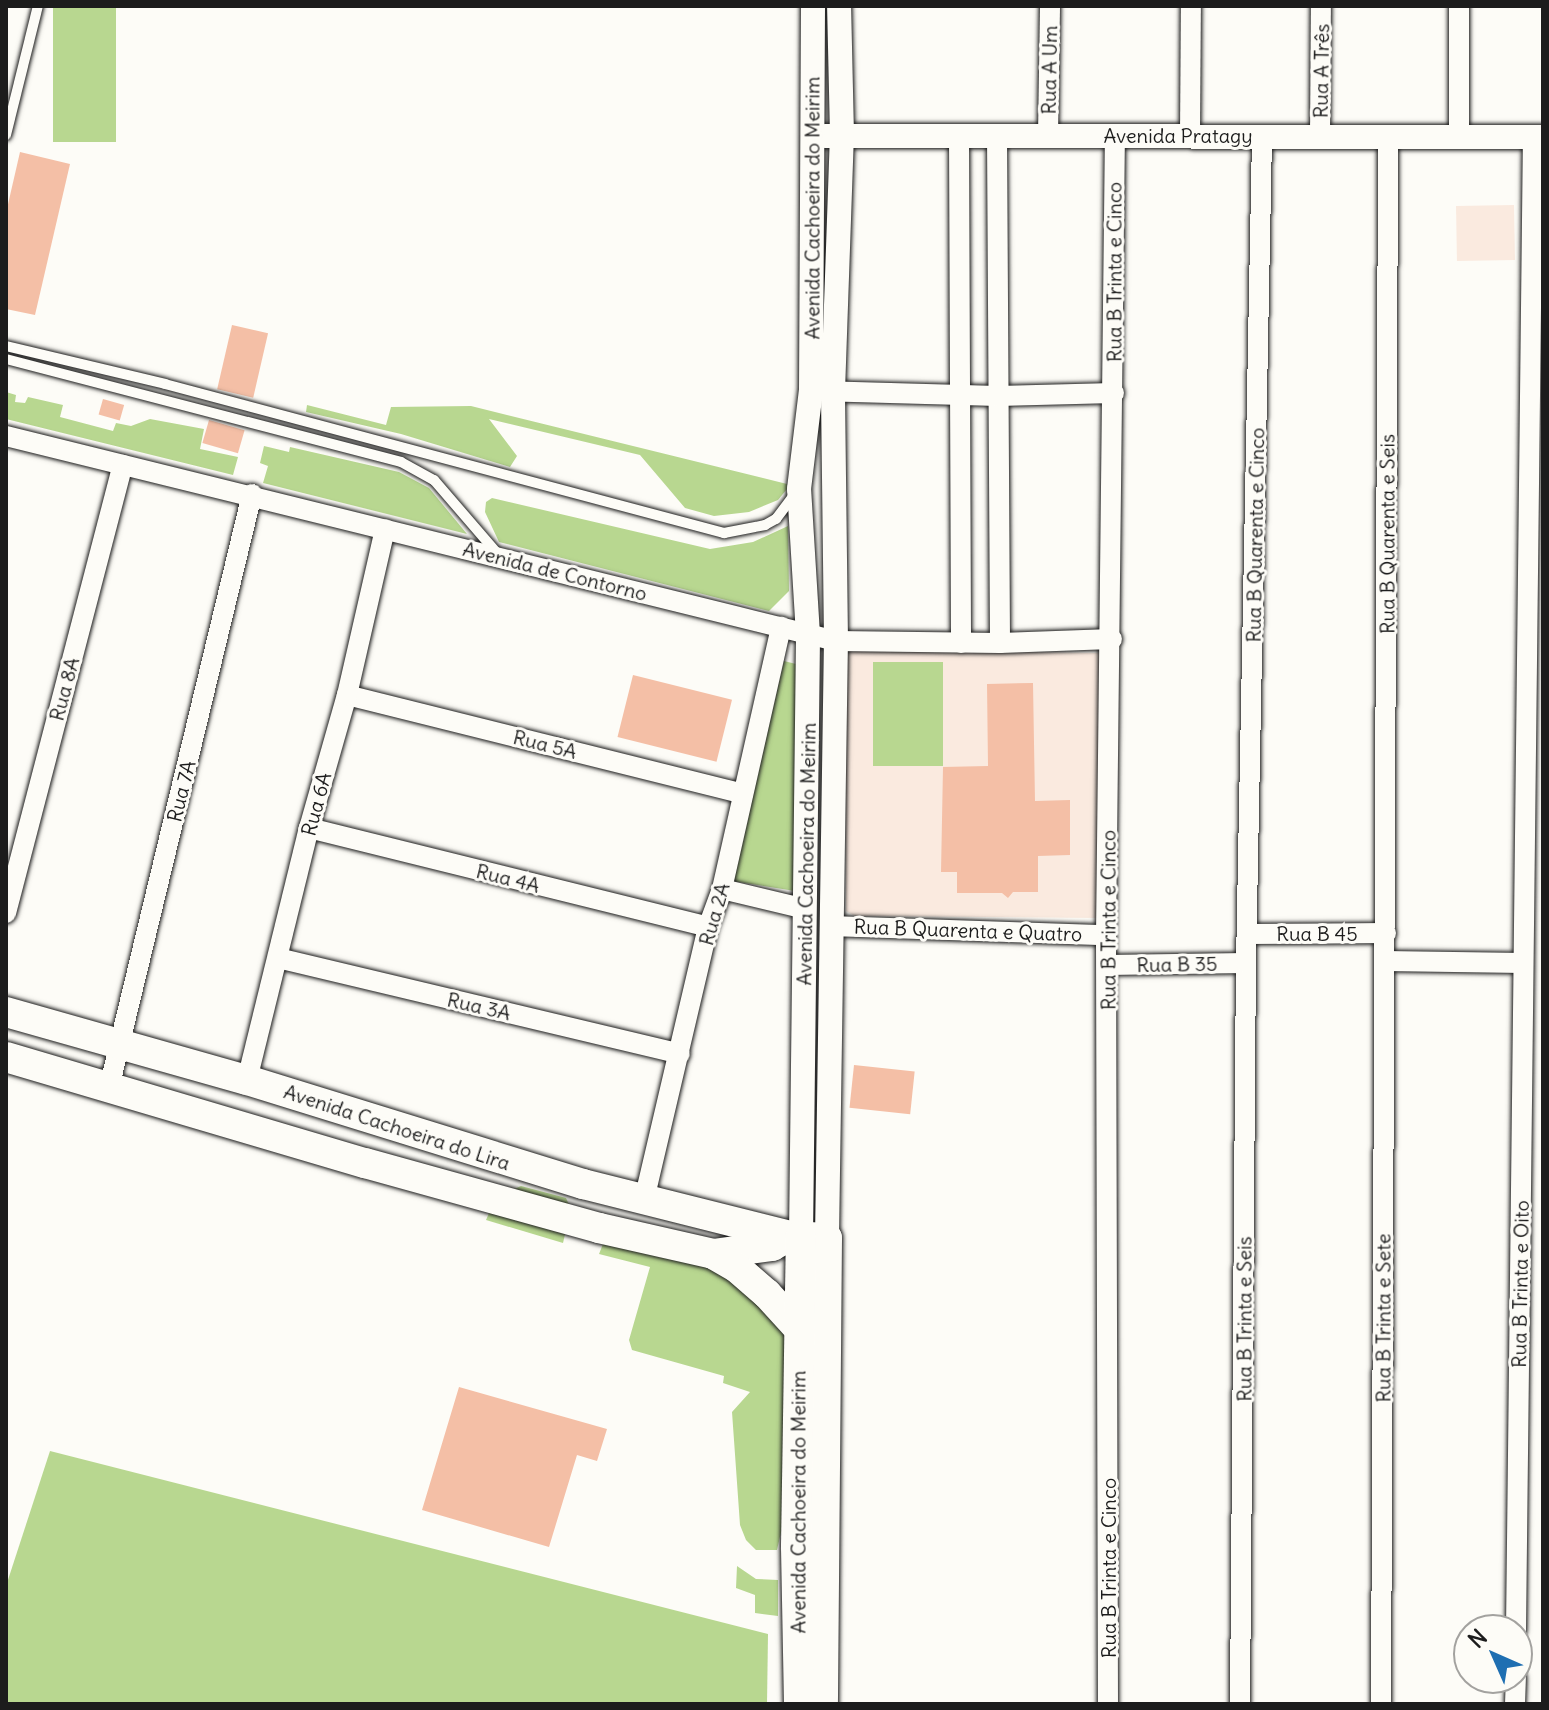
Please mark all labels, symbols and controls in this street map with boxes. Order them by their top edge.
street label: Rua A Três [1308,24,1334,118]
street label: Rua A Um [1036,25,1062,115]
street label: Avenida Cachoeira do Meirim [800,76,824,340]
street label: Avenida Pratagy [1103,123,1253,147]
street label: Rua B Trinta e Cinco [1102,182,1126,362]
street label: Rua B Quarenta e Cinco [1241,427,1269,643]
street label: Rua B Quarenta e Seis [1375,434,1399,634]
street label: Avenida de Contorno [460,536,650,606]
street label: Rua 8A [44,655,84,723]
street label: Avenida Cachoeira do Meirim [792,722,820,986]
street label: Rua 5A [511,725,579,763]
street label: Rua 7A [162,758,200,824]
street label: Rua 6A [296,770,336,838]
street label: Rua B Trinta e Cinco [1096,830,1120,1010]
street label: Rua 4A [474,859,542,897]
street label: Rua 2A [694,880,734,948]
street label: Rua B Quarenta e Quatro [853,914,1083,946]
street label: Rua B 45 [1276,921,1358,945]
street label: Rua B 35 [1136,951,1218,977]
street label: Rua 3A [445,987,513,1025]
street label: Avenida Cachoeira do Lira [281,1079,513,1175]
street label: Rua B Trinta e Oito [1507,1200,1533,1368]
street label: Rua B Trinta e Sete [1371,1233,1395,1403]
street label: Rua B Trinta e Seis [1232,1236,1256,1402]
street label: Avenida Cachoeira do Meirim [786,1370,810,1634]
street label: Rua B Trinta e Cinco [1096,1478,1120,1658]
north arrow [1453,1614,1533,1694]
text: N [1462,1623,1493,1654]

